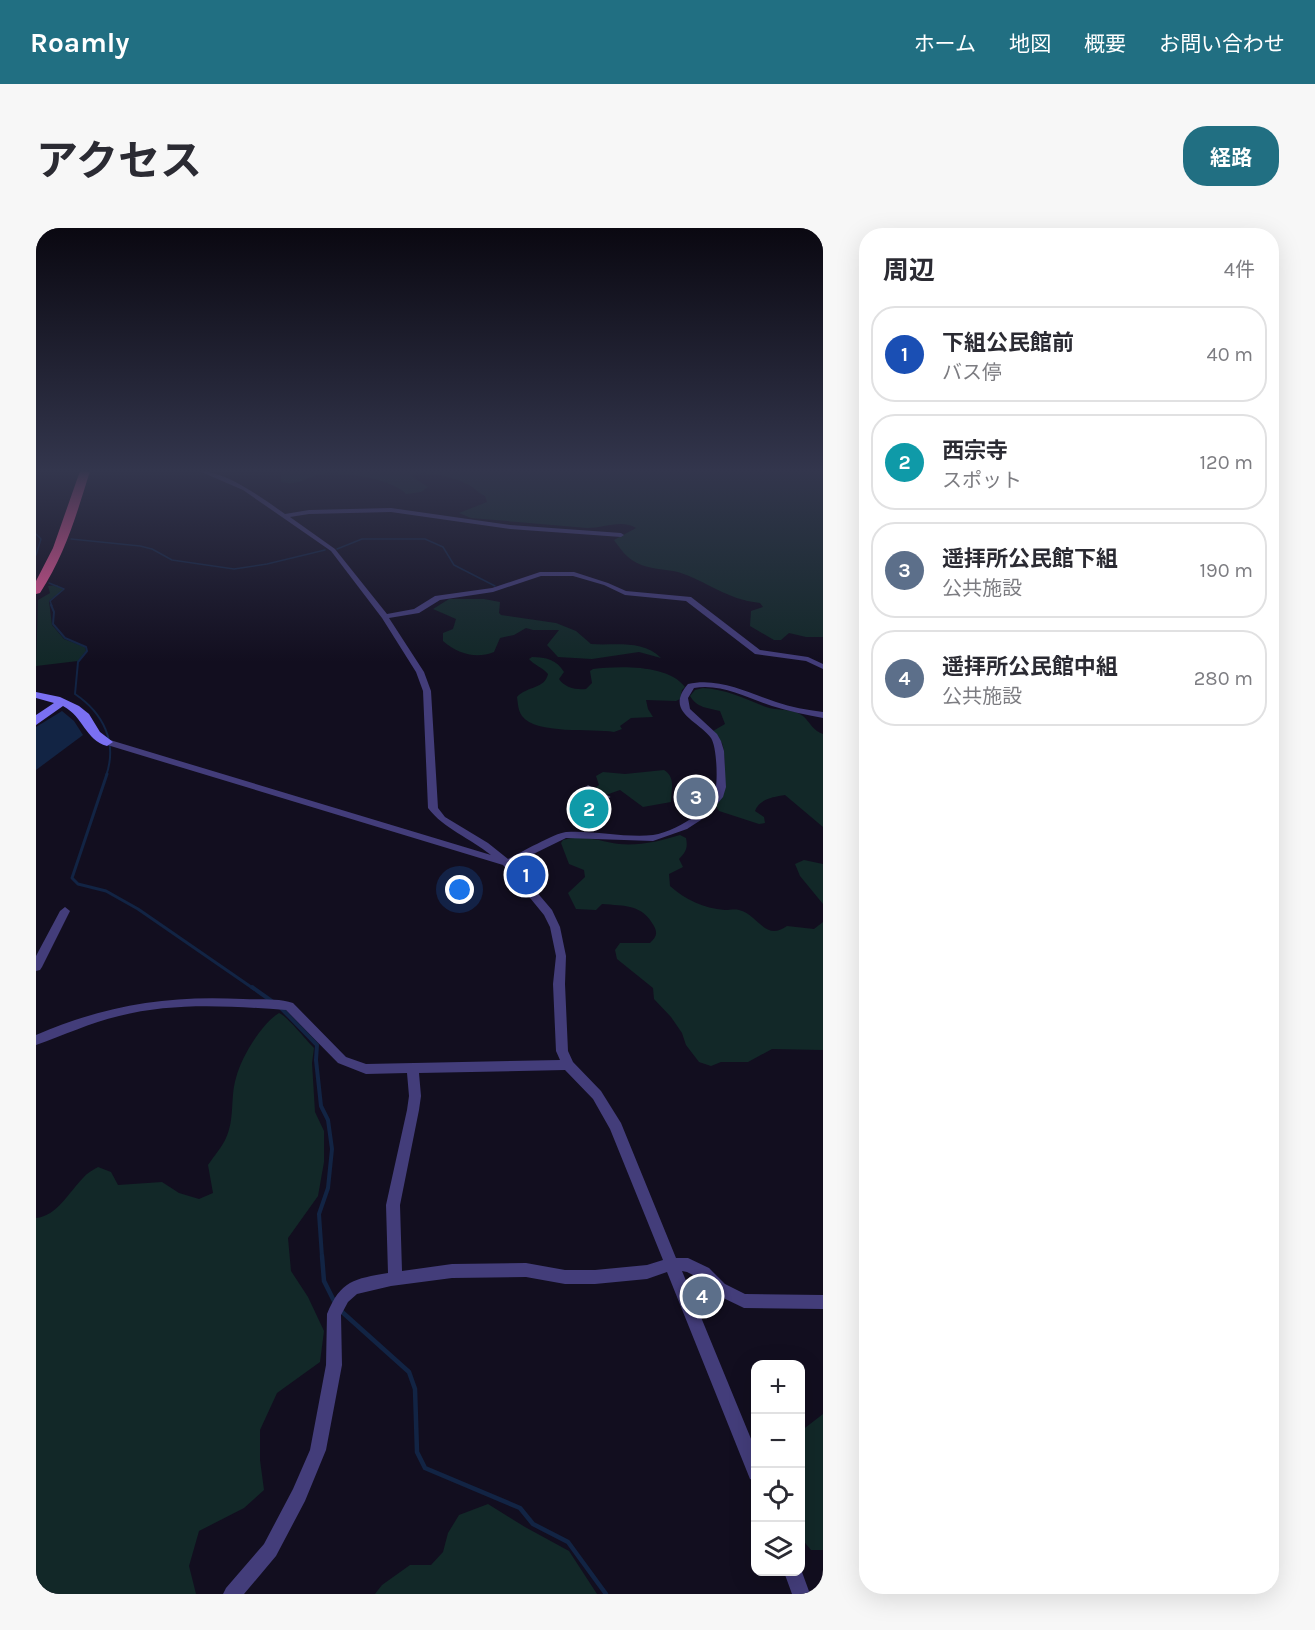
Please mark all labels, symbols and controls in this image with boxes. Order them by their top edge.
text: Roamly [30,26,129,59]
text: ホーム [914,32,976,56]
text: 地図 [1009,32,1051,56]
text: 概要 [1084,32,1126,56]
text: お問い合わせ [1159,32,1285,56]
button: 経路 [1183,126,1279,186]
text: アクセス [36,136,202,186]
text: 周辺 [883,255,935,286]
text: 4件 [1224,258,1255,281]
text: 下組公民館前 [942,330,1074,356]
text: 1 [901,343,908,366]
text: 40 m [1207,343,1253,366]
text: バス停 [942,361,1002,384]
text: 西宗寺 [942,438,1008,464]
text: 2 [898,451,911,474]
text: 120 m [1199,451,1253,474]
text: スポット [942,469,1022,492]
text: 遥拝所公民館下組 [942,546,1118,572]
text: 3 [898,559,911,582]
text: 190 m [1199,559,1253,582]
text: 公共施設 [942,577,1022,600]
text: 遥拝所公民館中組 [942,654,1118,680]
text: 4 [899,667,910,690]
text: 280 m [1194,667,1253,690]
text: 公共施設 [942,685,1022,708]
pin: 3 [676,774,716,820]
pin: 2 [570,786,608,832]
pin: 1 [506,852,546,898]
your location [445,875,474,904]
pin: 4 [682,1274,722,1318]
map controls [751,1360,805,1576]
button: + [751,1360,805,1414]
button: − [751,1414,805,1468]
button: locate [751,1468,805,1522]
button: layers [751,1522,805,1576]

